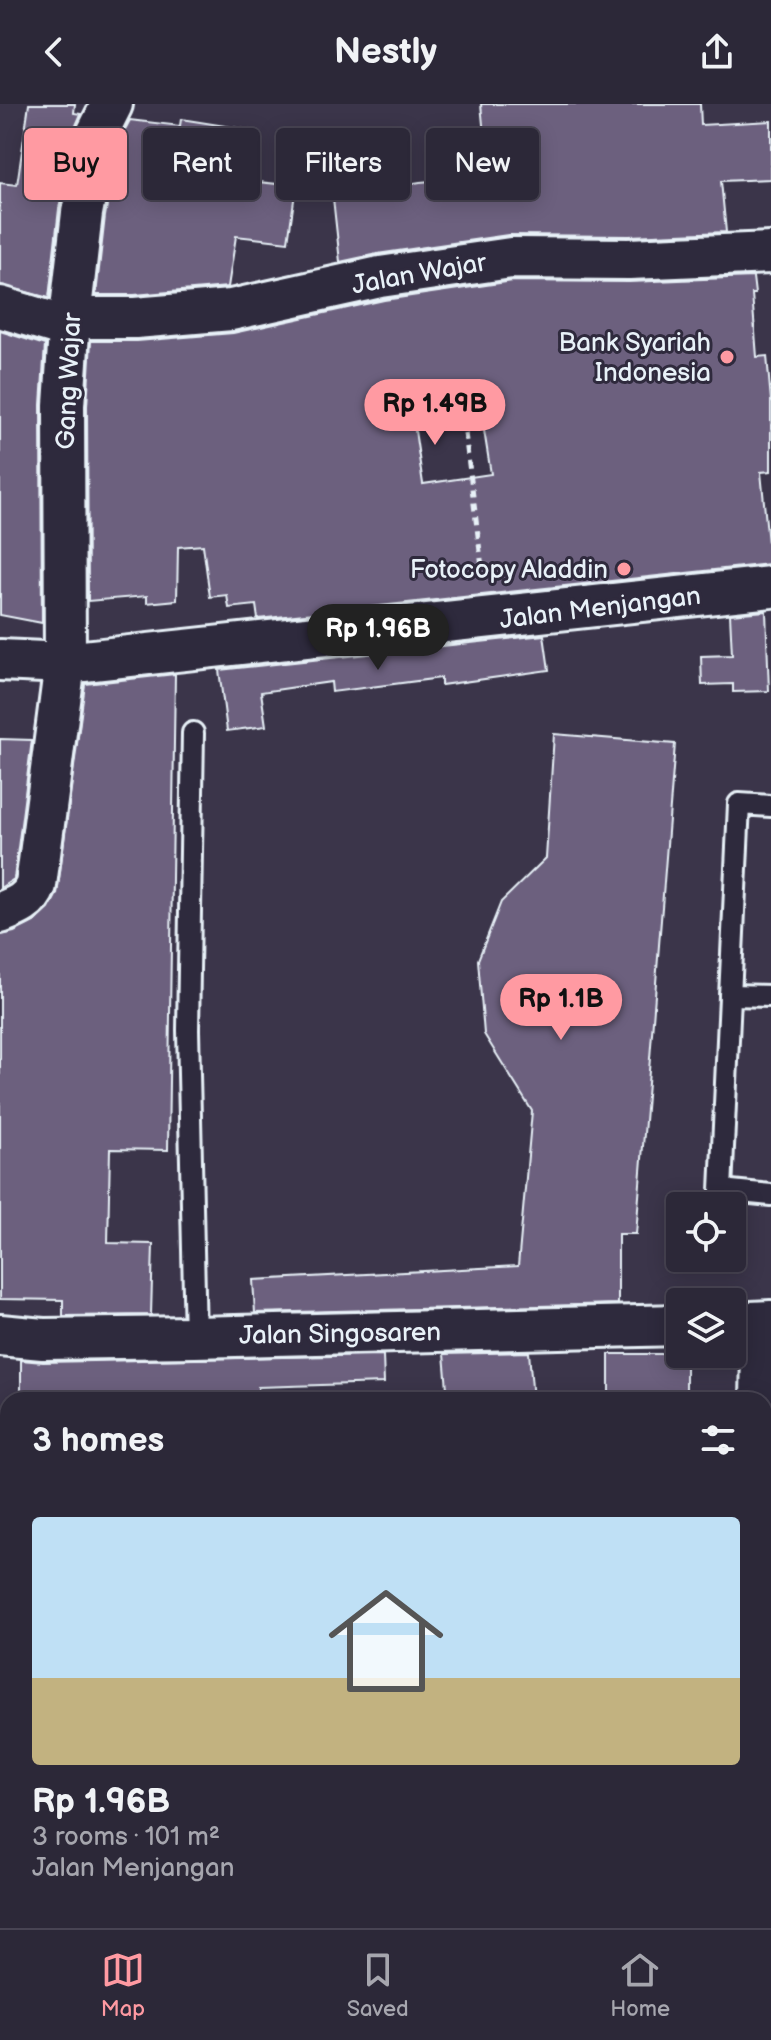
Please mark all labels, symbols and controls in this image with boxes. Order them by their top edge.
icon: back [32,30,76,74]
icon: share [695,30,739,74]
text: Nestly [334,31,437,74]
chip: Buy [24,128,127,200]
chip: Rent [143,128,260,200]
chip: Filters [276,128,410,200]
chip: New [426,128,539,200]
street label: Jalan Wajar [350,247,490,302]
street label: Gang Wajar [50,311,89,450]
place label: Bank Syariah Indonesia [559,328,711,389]
marker: Bank Syariah Indonesia [718,348,736,366]
pin: Rp 1.49B [352,379,518,447]
text: Rp 1.49B [382,389,488,420]
place label: Fotocopy Aladdin [410,555,608,586]
marker: Fotocopy Aladdin [615,560,633,578]
street label: Jalan Menjangan [498,581,702,636]
pin: Rp 1.96B [295,604,461,672]
text: Rp 1.96B [325,614,431,645]
pin: Rp 1.1B [487,974,635,1042]
text: Rp 1.1B [518,984,604,1015]
map controls [666,1192,746,1368]
button: locate [666,1192,746,1272]
button: layers [666,1288,746,1368]
street label: Jalan Singosaren [239,1317,441,1352]
icon: filters [696,1418,740,1462]
text: 3 homes [32,1420,164,1461]
icon: home [314,1569,458,1713]
text: Rp 1.96B [32,1781,170,1822]
text: 3 rooms · 101 m² [32,1822,220,1853]
text: Jalan Menjangan [32,1853,234,1884]
tab: Map [101,1948,145,2023]
tab: Saved [347,1948,409,2023]
tab: Home [610,1948,670,2023]

